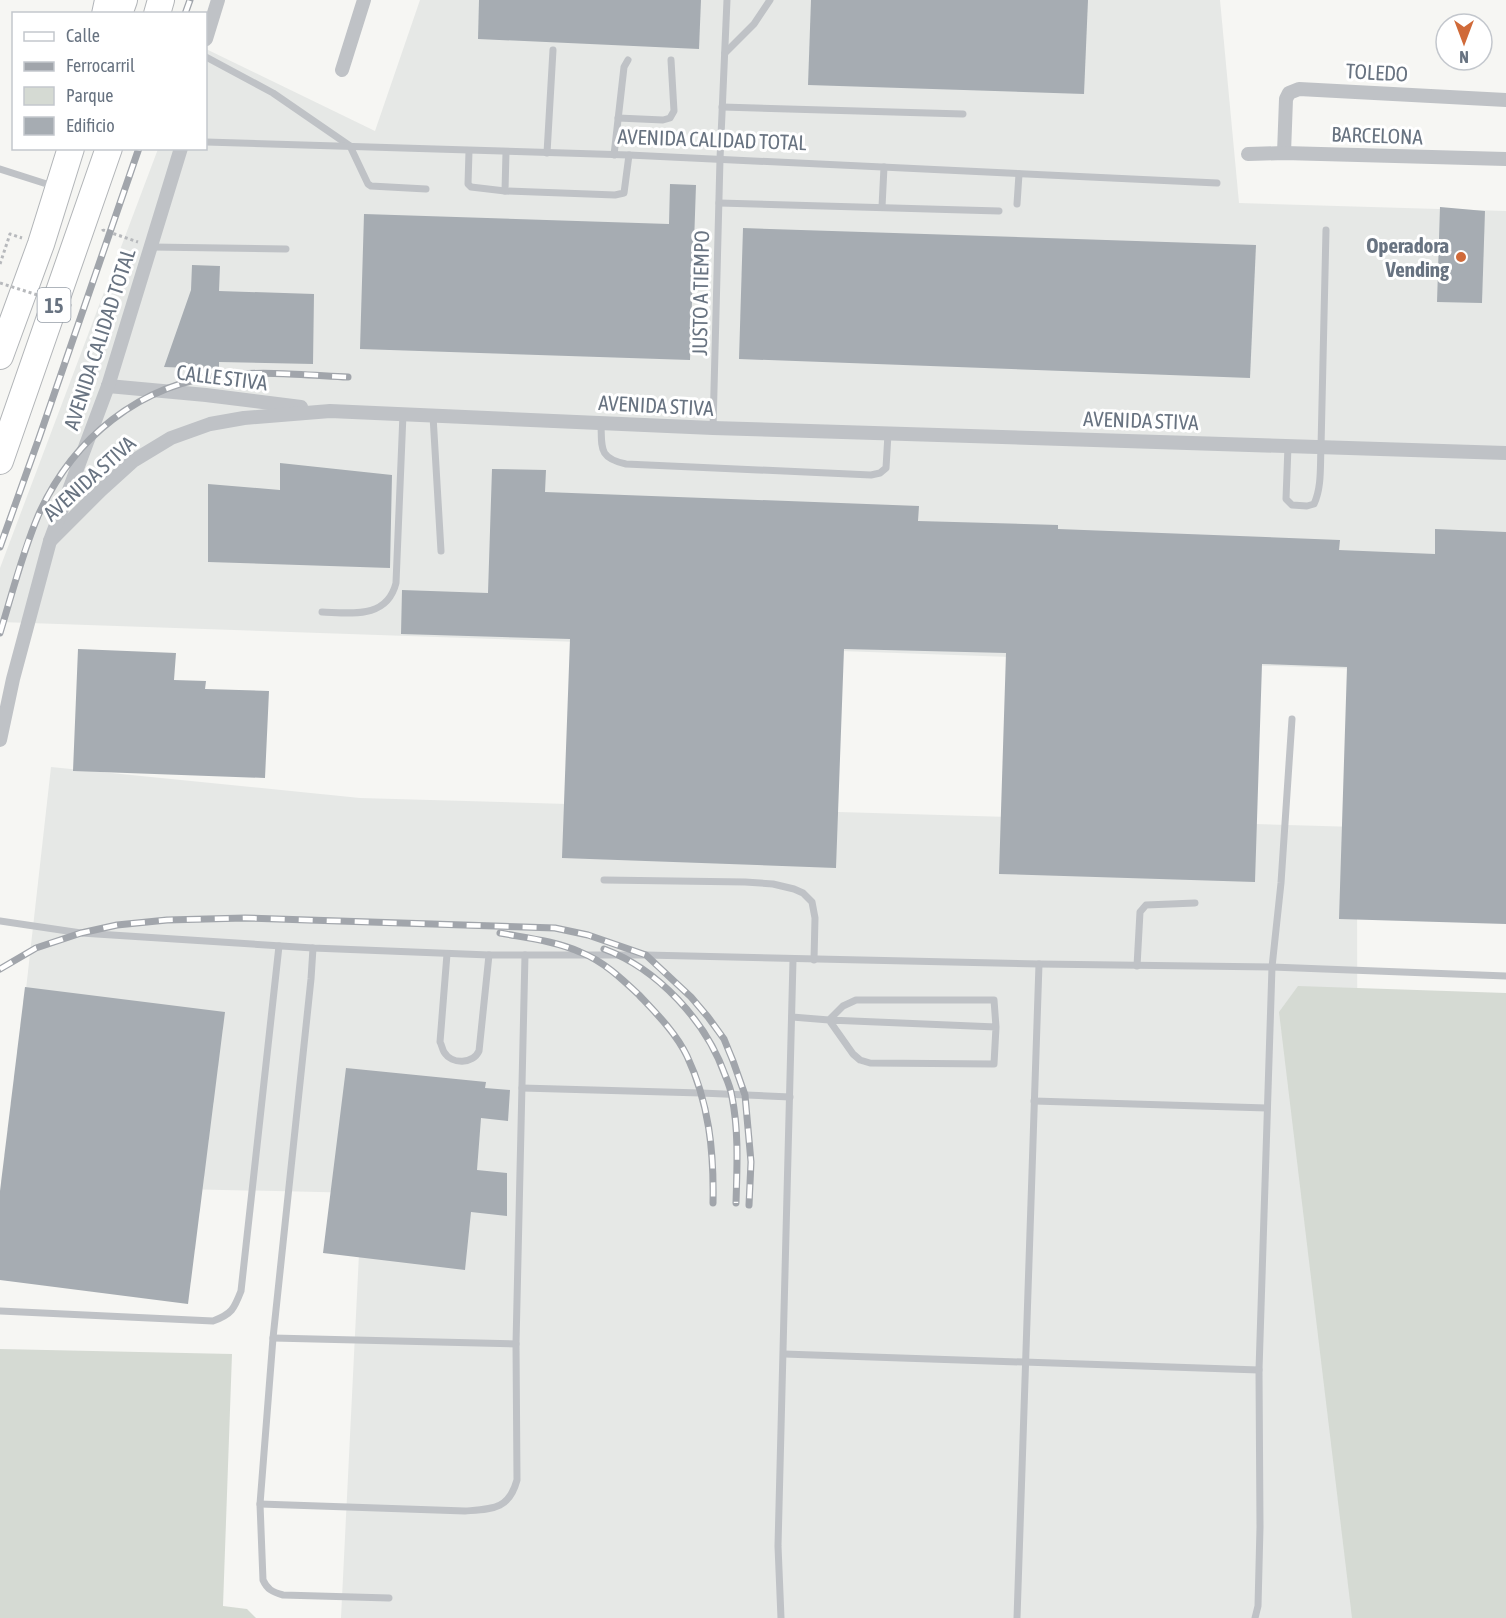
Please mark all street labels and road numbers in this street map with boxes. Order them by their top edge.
street label: TOLEDO [1345,58,1409,86]
street label: BARCELONA [1331,121,1424,149]
street label: AVENIDA CALIDAD TOTAL [617,124,807,154]
street label: JUSTO A TIEMPO [687,230,713,356]
street label: AVENIDA CALIDAD TOTAL [58,245,140,433]
road number: 15 [38,288,70,322]
street label: CALLE STIVA [175,360,270,395]
street label: AVENIDA STIVA [598,390,715,420]
street label: AVENIDA STIVA [1083,406,1200,434]
street label: AVENIDA STIVA [38,430,140,526]

